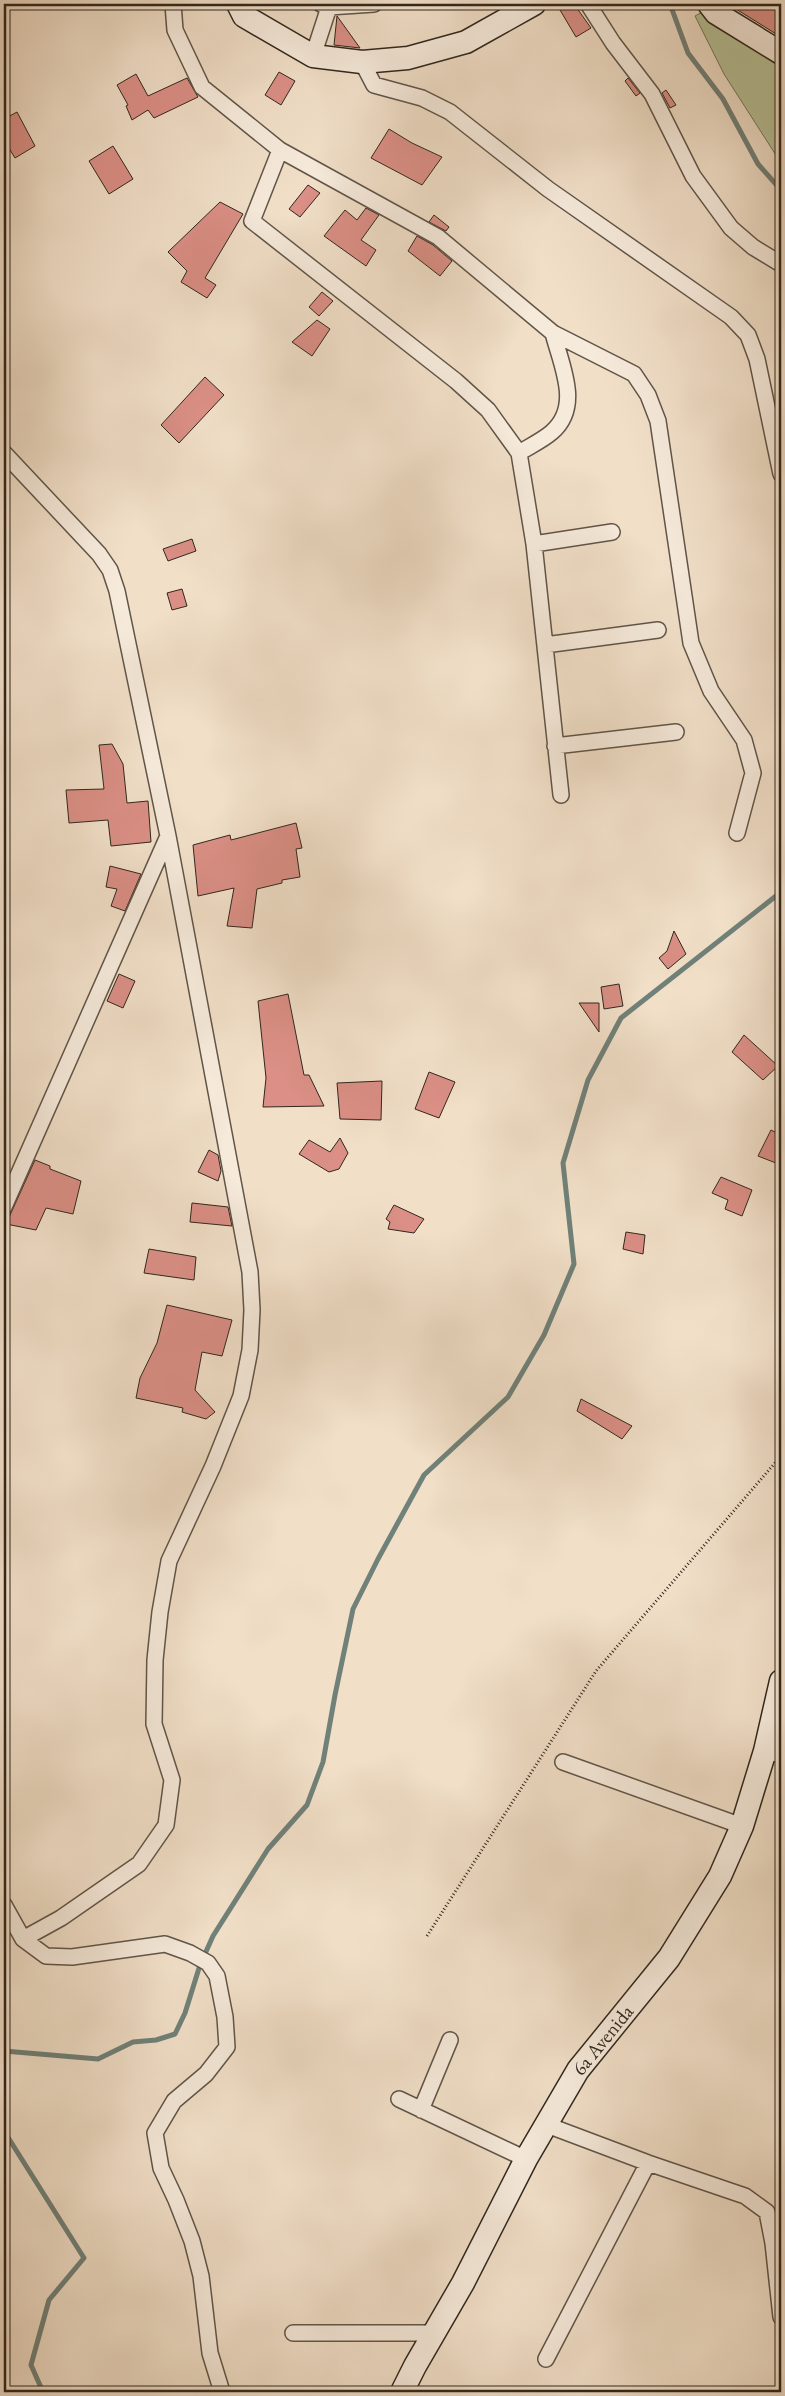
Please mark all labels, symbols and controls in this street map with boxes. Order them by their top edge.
street label: 6a Avenida [566,1999,639,2080]

